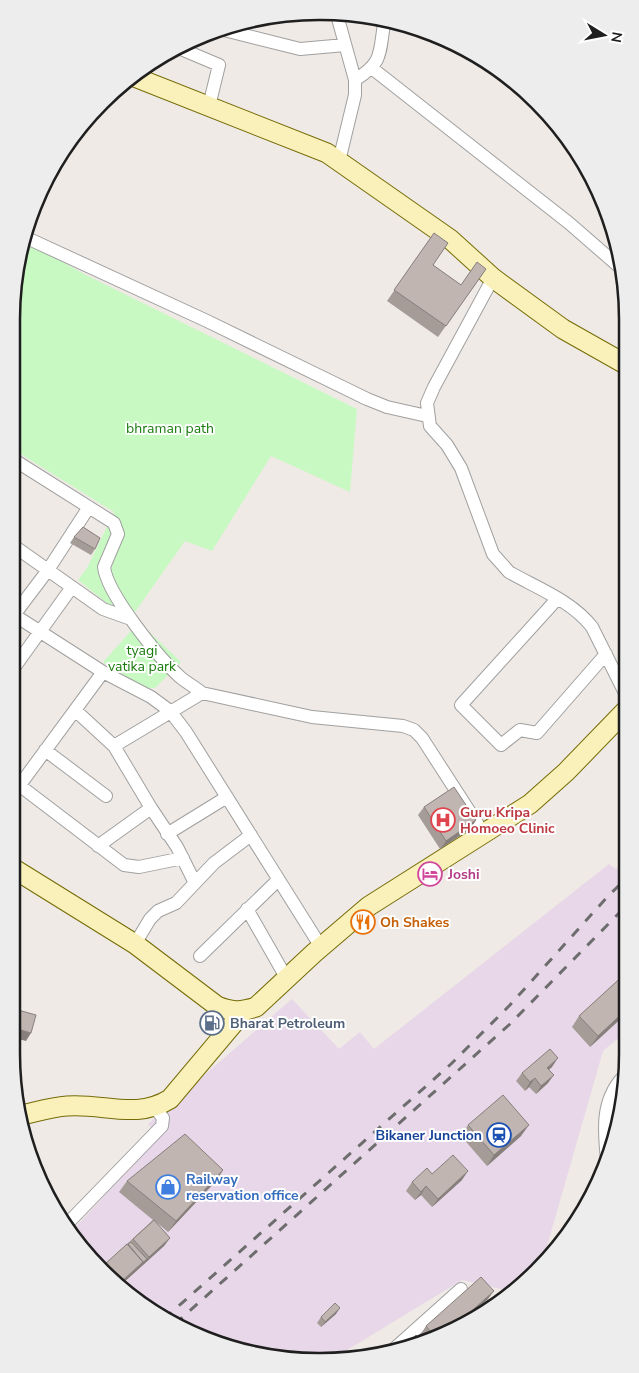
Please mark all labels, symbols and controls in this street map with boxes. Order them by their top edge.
north arrow [579,10,629,60]
text: N [606,30,627,44]
park label: bhraman path [126,419,214,438]
park label: tyagi vatika park [108,641,177,676]
place label: Guru Kripa Homoeo Clinic [460,803,555,838]
hospital icon: Guru Kripa Homoeo Clinic [430,807,456,833]
hotel icon: Joshi [417,861,443,887]
place label: Joshi [447,865,480,884]
restaurant icon: Oh Shakes [350,909,376,935]
place label: Oh Shakes [380,913,450,932]
fuel station icon: Bharat Petroleum [199,1010,225,1036]
place label: Bharat Petroleum [230,1014,345,1033]
station icon: Bikaner Junction [486,1122,512,1148]
place label: Bikaner Junction [376,1126,482,1145]
place label: Railway reservation office [186,1170,299,1205]
shop icon: Railway reservation office [155,1174,181,1200]

